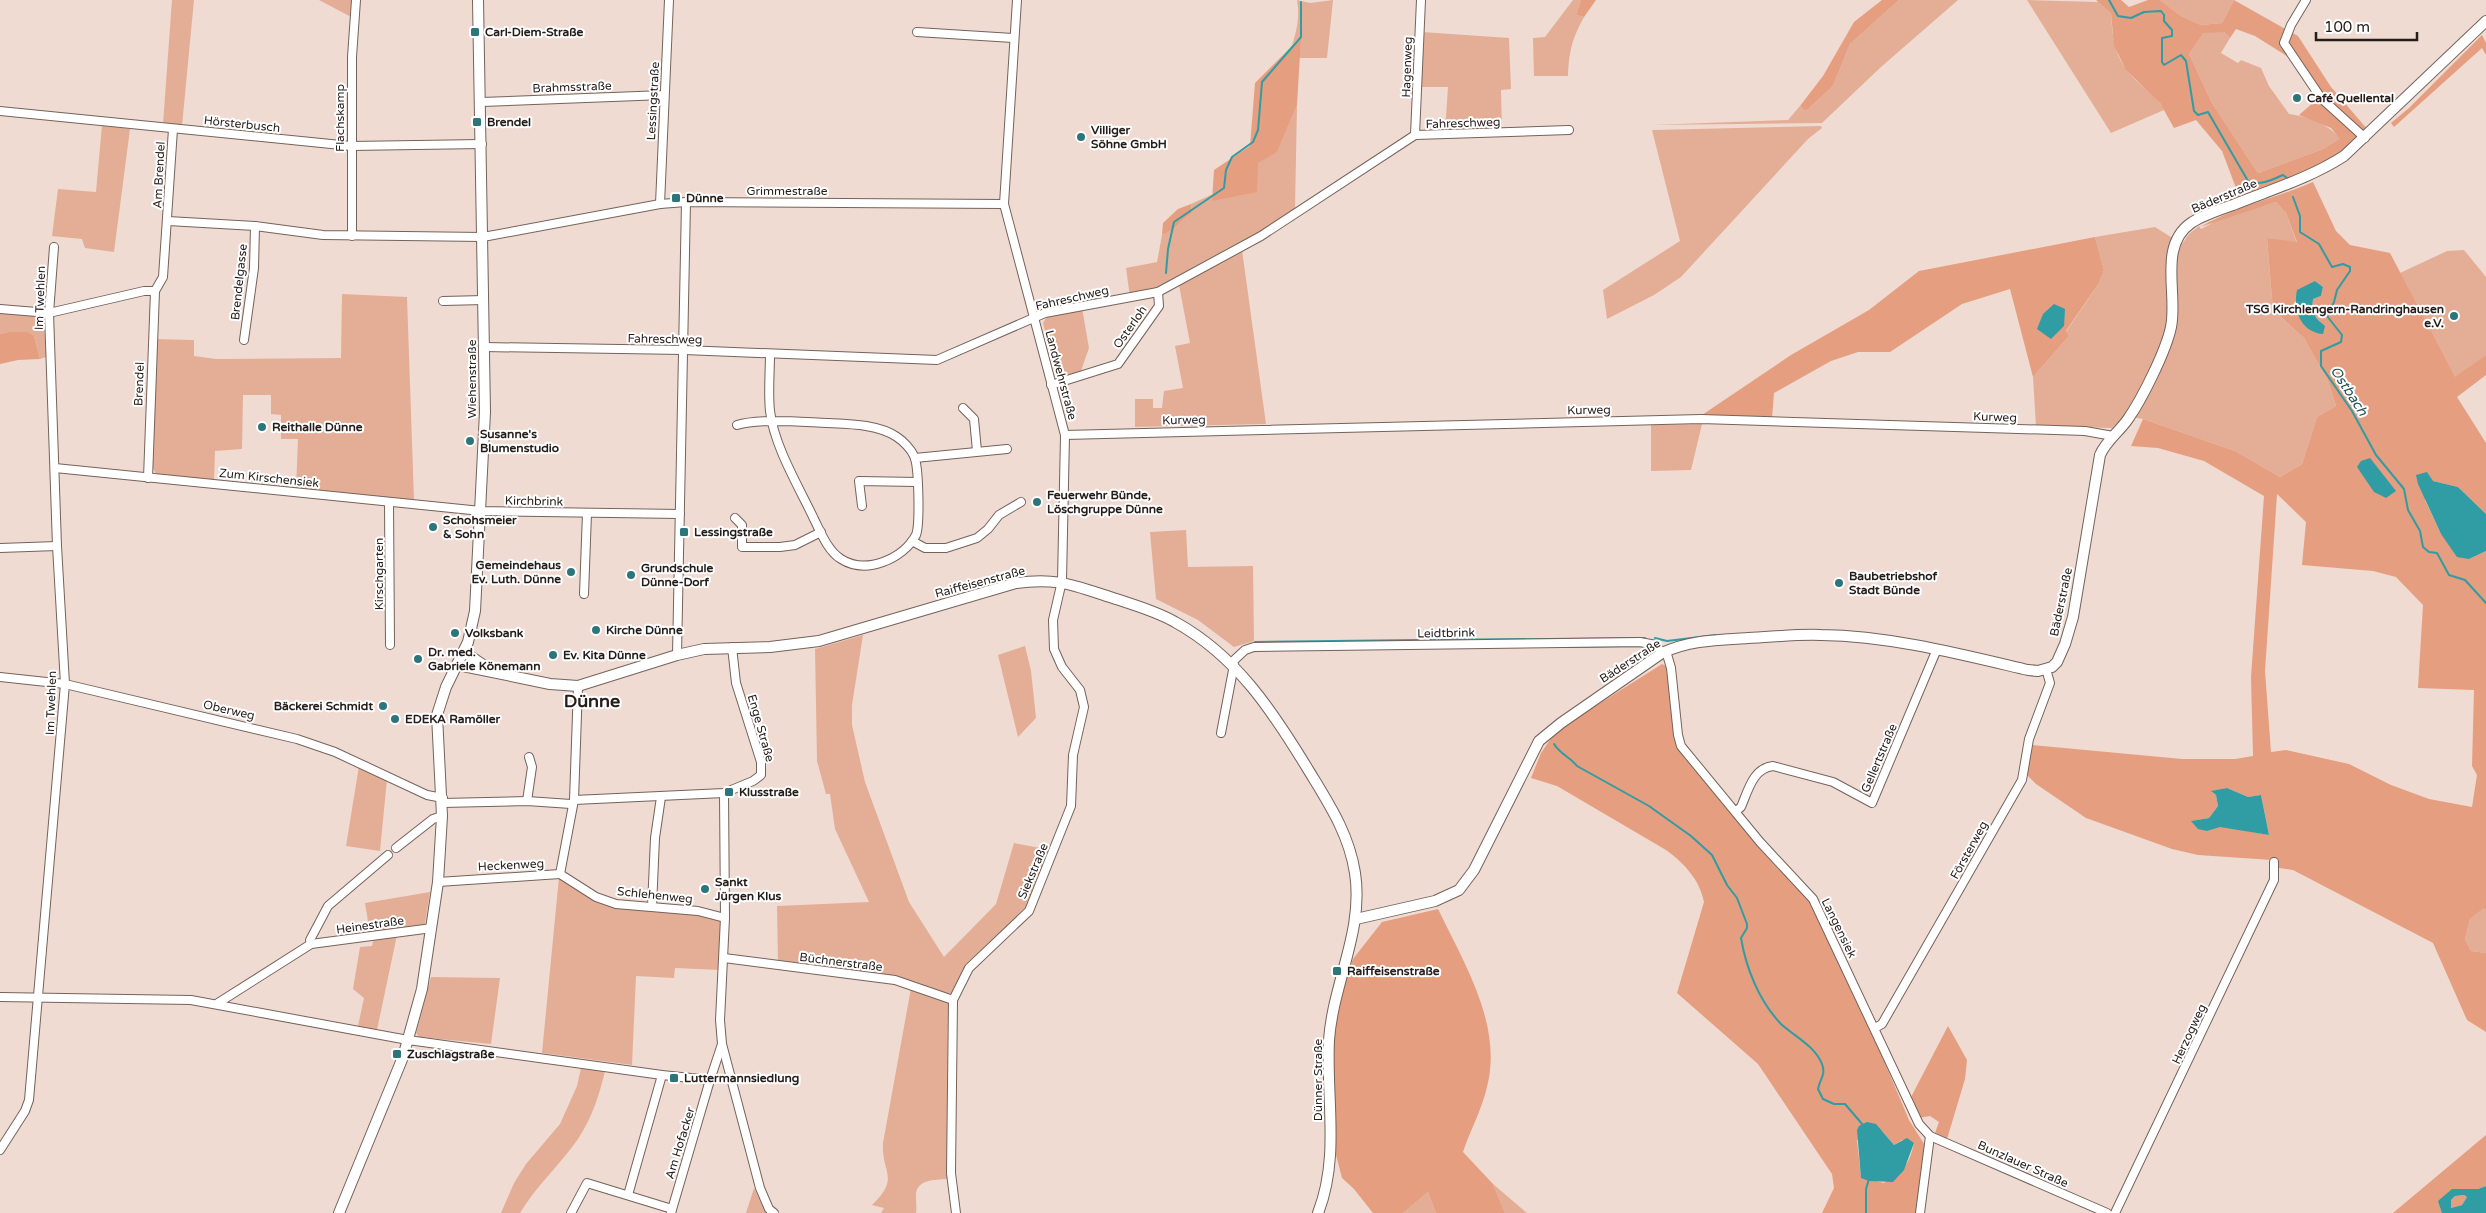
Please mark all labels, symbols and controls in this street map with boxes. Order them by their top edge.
scale bar [2316,10,2417,42]
text: 100 m [2324,18,2370,36]
place label: Carl-Diem-Straße [485,25,584,39]
marker: Carl-Diem-Straße [469,26,481,38]
street label: Hagenweg [1399,36,1415,98]
street label: Lessingstraße [644,61,662,141]
street label: Brahmsstraße [532,79,612,95]
street label: Flachskamp [333,84,347,152]
place label: Café Quellental [2307,91,2394,105]
marker: Café Quellental [2291,92,2303,104]
street label: Hörsterbusch [203,113,281,135]
place label: Brendel [487,115,531,129]
street label: Fahreschweg [1425,115,1501,131]
marker: Brendel [471,116,483,128]
place label: Villiger Söhne GmbH [1091,123,1167,151]
marker: Villiger Söhne GmbH [1075,131,1087,143]
street label: Am Brendel [150,141,168,209]
street label: Bäderstraße [2189,176,2259,216]
street label: Grimmestraße [746,184,828,198]
place label: Dünne [686,191,724,205]
marker: Dünne [670,192,682,204]
street label: Brendelgasse [228,243,250,321]
street label: Im Twehlen [32,266,48,330]
street label: Fahreschweg [1034,283,1110,313]
place label: TSG Kirchlengern-Randringhausen e.V. [2245,302,2444,330]
street label: Osterloh [1110,303,1150,351]
marker: TSG Kirchlengern-Randringhausen e.V. [2448,310,2460,322]
street label: Landwehrstraße [1042,329,1080,422]
street label: Fahreschweg [627,331,703,347]
street label: Wiehenstraße [465,339,479,418]
street label: Brendel [131,362,147,406]
water label: Ostbach [2327,363,2372,419]
street label: Kurweg [1567,403,1611,417]
street label: Kurweg [1973,409,2017,425]
street label: Kurweg [1162,413,1206,427]
place label: Reithalle Dünne [272,420,363,434]
marker: Reithalle Dünne [256,421,268,433]
place label: Susanne's Blumenstudio [480,427,559,455]
marker: Susanne's Blumenstudio [464,435,476,447]
street label: Zum Kirschensiek [218,466,320,490]
place label: Feuerwehr Bünde, Löschgruppe Dünne [1047,488,1163,517]
street label: Kirchbrink [505,493,564,509]
marker: Feuerwehr Bünde, Löschgruppe Dünne [1031,496,1043,508]
place label: Schohsmeier & Sohn [443,513,517,541]
marker: Schohsmeier & Sohn [427,521,439,533]
place label: Lessingstraße [694,525,773,540]
marker: Lessingstraße [678,526,690,538]
street label: Kirschgarten [372,538,386,610]
place label: Gemeindehaus Ev. Luth. Dünne [471,558,561,586]
place label: Grundschule Dünne-Dorf [641,561,714,589]
street label: Raiffeisenstraße [933,563,1027,601]
marker: Gemeindehaus Ev. Luth. Dünne [565,566,577,578]
street label: Bäderstraße [2047,566,2075,638]
marker: Grundschule Dünne-Dorf [625,569,637,581]
place label: Baubetriebshof Stadt Bünde [1849,569,1938,597]
marker: Baubetriebshof Stadt Bünde [1833,577,1845,589]
place label: Kirche Dünne [606,623,683,637]
marker: Kirche Dünne [590,624,602,636]
street label: Leidtbrink [1417,625,1476,641]
place label: Volksbank [465,626,524,640]
marker: Volksbank [449,627,461,639]
street label: Bäderstraße [1597,636,1663,686]
place label: Dr. med. Gabriele Könemann [428,645,541,673]
place label: Ev. Kita Dünne [563,648,646,662]
marker: Ev. Kita Dünne [547,649,559,661]
marker: Dr. med. Gabriele Könemann [412,653,424,665]
street label: Im Twehlen [43,671,59,735]
district label: Dünne [564,690,620,712]
street label: Enge Straße [745,693,777,764]
street label: Oberweg [202,697,256,723]
place label: Bäckerei Schmidt [274,699,373,713]
marker: Bäckerei Schmidt [377,700,389,712]
place label: EDEKA Ramöller [405,712,501,726]
marker: EDEKA Ramöller [389,713,401,725]
street label: Gellertstraße [1858,721,1900,795]
place label: Klusstraße [739,785,799,799]
marker: Klusstraße [723,786,735,798]
street label: Försterweg [1947,819,1991,881]
street label: Siekstraße [1015,841,1051,901]
street label: Heckenweg [478,856,544,874]
place label: Sankt Jürgen Klus [714,875,781,904]
marker: Sankt Jürgen Klus [699,883,711,895]
street label: Schlehenweg [616,884,694,906]
street label: Langensiek [1819,896,1860,961]
street label: Heinestraße [335,913,405,937]
street label: Büchnerstraße [799,950,884,974]
place label: Raiffeisenstraße [1347,964,1440,978]
marker: Raiffeisenstraße [1331,965,1343,977]
street label: Herzogweg [2169,1002,2209,1066]
street label: Dünner Straße [1311,1039,1325,1121]
place label: Zuschlagstraße [407,1047,495,1062]
marker: Zuschlagstraße [391,1048,403,1060]
place label: Luttermannsiedlung [684,1071,799,1086]
marker: Luttermannsiedlung [668,1072,680,1084]
street label: Am Hofacker [662,1105,698,1181]
street label: Bunzlauer Straße [1976,1138,2071,1190]

